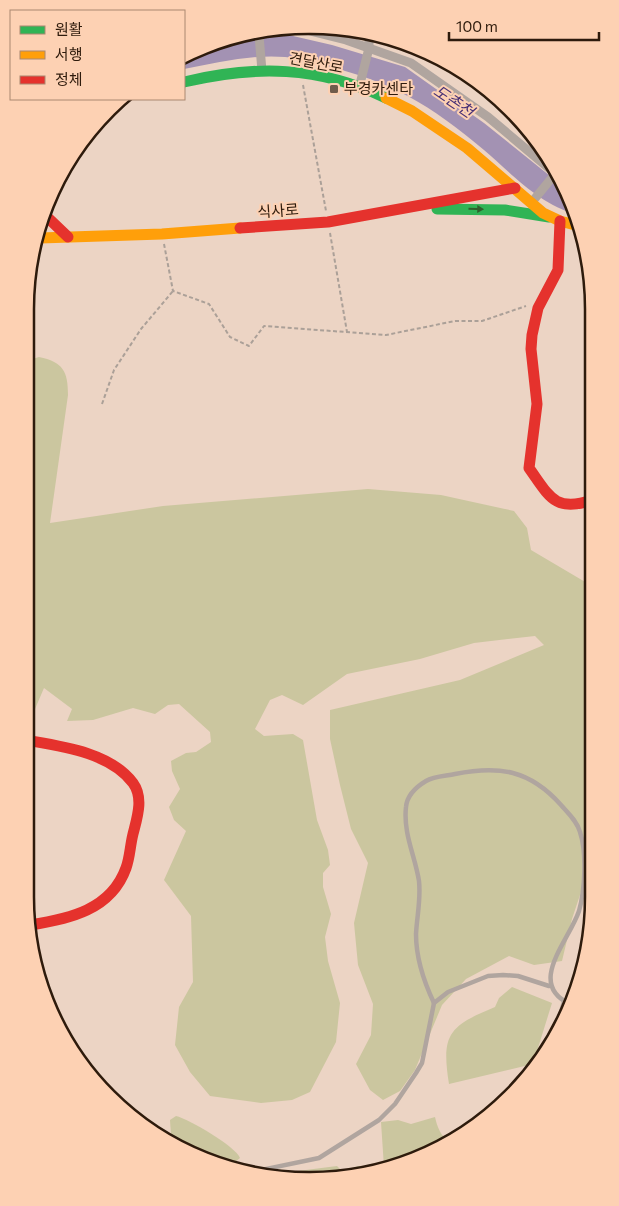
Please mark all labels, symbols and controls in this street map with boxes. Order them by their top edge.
legend [10,10,185,100]
scale bar [449,10,599,42]
text: 100 m [456,17,498,35]
text: 원활 [55,20,83,38]
text: 서행 [55,45,83,63]
street label: 견달산로 [287,48,345,76]
text: 정체 [55,70,83,88]
place label: 부경카센타 [344,79,413,97]
water label: 도촌천 [431,80,480,122]
marker: 부경카센타 [328,83,340,95]
street label: 식사로 [257,200,299,220]
one-way arrow [468,205,484,213]

